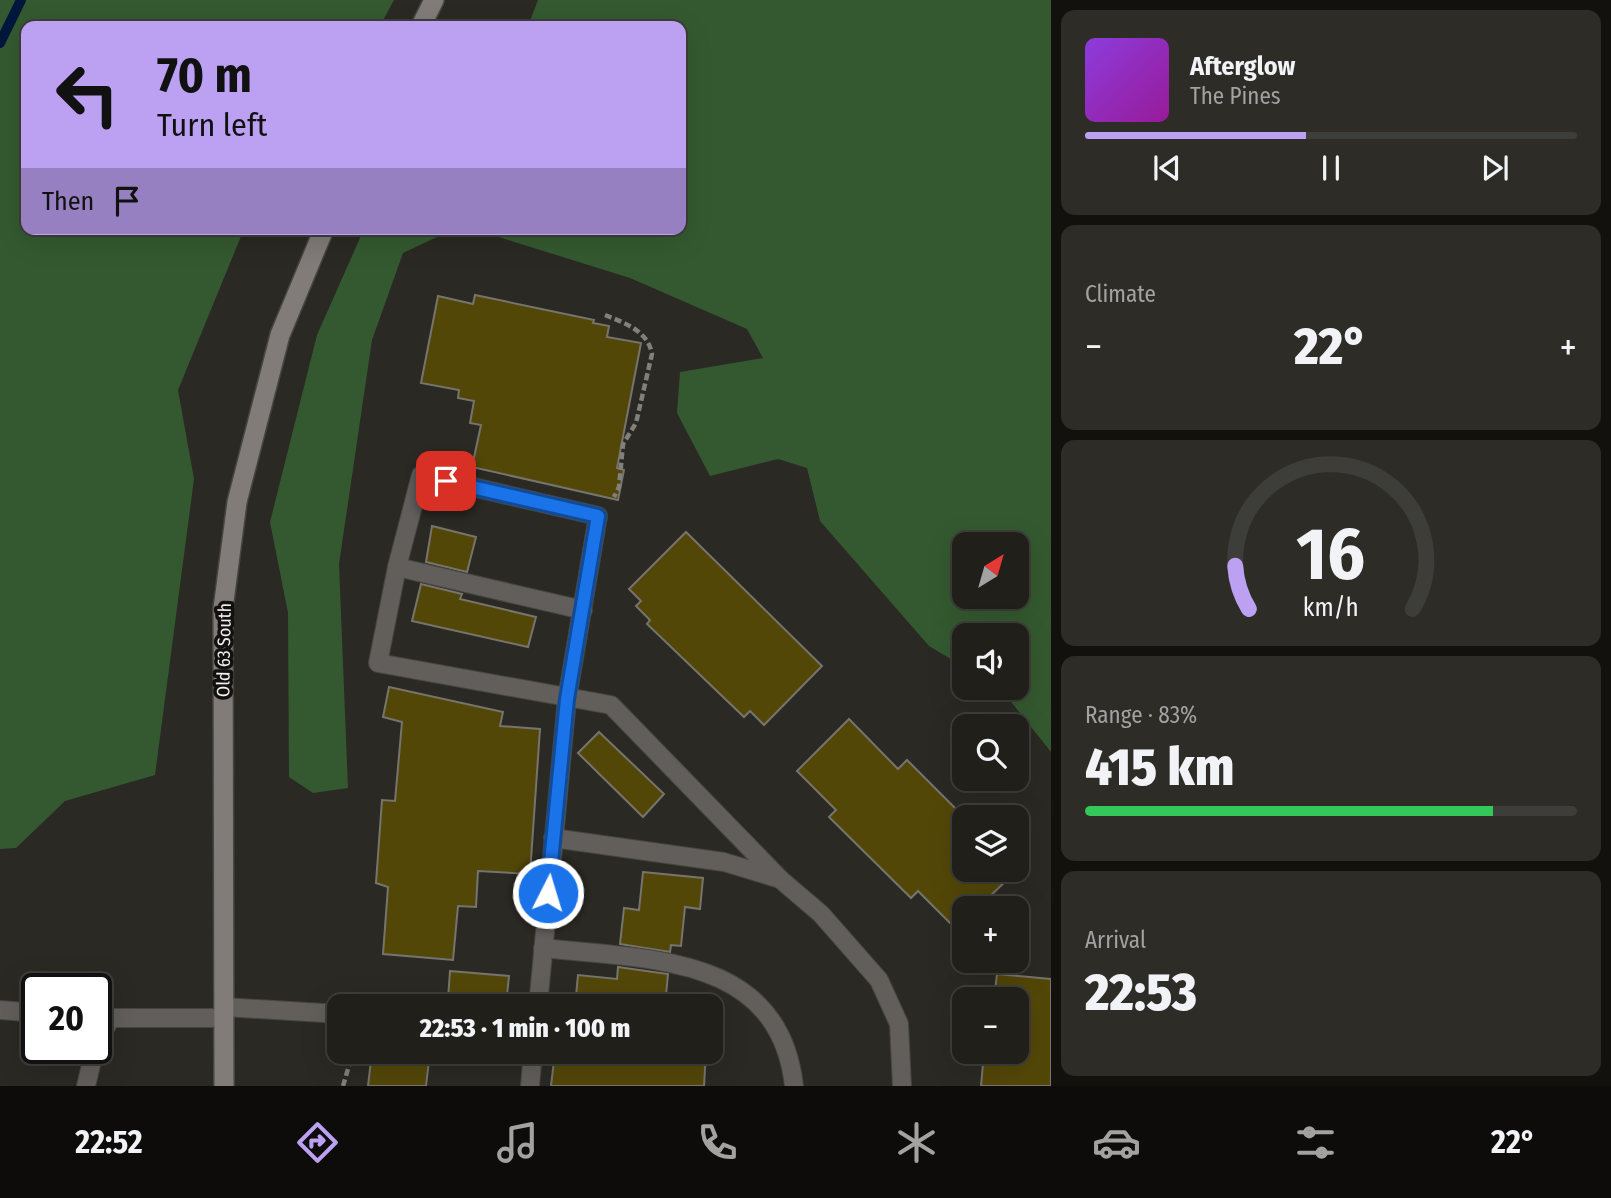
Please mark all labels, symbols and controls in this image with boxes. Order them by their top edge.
text: 70 m [157,46,252,105]
icon: left [42,49,133,140]
text: Afterglow [1190,51,1295,82]
text: The Pines [1190,82,1281,110]
text: Turn left [157,106,267,144]
icon: previous [1148,149,1186,187]
icon: pause [1312,149,1350,187]
icon: next [1476,149,1514,187]
icon: arrive [108,182,146,220]
text: Then [42,186,94,217]
text: Climate [1085,280,1156,308]
text: 22° [1294,315,1368,378]
text: − [1085,324,1102,370]
text: + [1560,324,1577,370]
pin [416,451,476,511]
icon: arrive [427,462,465,500]
text: 16 [1297,511,1365,598]
north arrow [952,532,1029,609]
map controls [952,532,1029,1064]
text: km/h [1303,593,1359,623]
street label: Old 63 South [212,603,236,697]
button: sound [952,623,1029,700]
text: Range · 83% [1085,701,1197,729]
button: search [952,714,1029,791]
text: 415 km [1085,736,1234,799]
button: layers [952,805,1029,882]
position arrow [511,856,585,930]
button: + [952,896,1029,973]
text: Arrival [1085,926,1146,954]
text: 22:53 [1085,961,1197,1024]
speed limit sign: 20 [21,973,112,1064]
button: − [952,987,1029,1064]
text: 22:53 · 1 min · 100 m [420,1013,630,1044]
icon: directions [293,1118,342,1167]
icon: music [493,1118,542,1167]
icon: phone [693,1118,742,1167]
icon: climate [892,1118,941,1167]
icon: car [1092,1118,1141,1167]
icon: filters [1291,1118,1340,1167]
text: 22:52 [75,1123,143,1161]
text: 22° [1491,1123,1536,1161]

